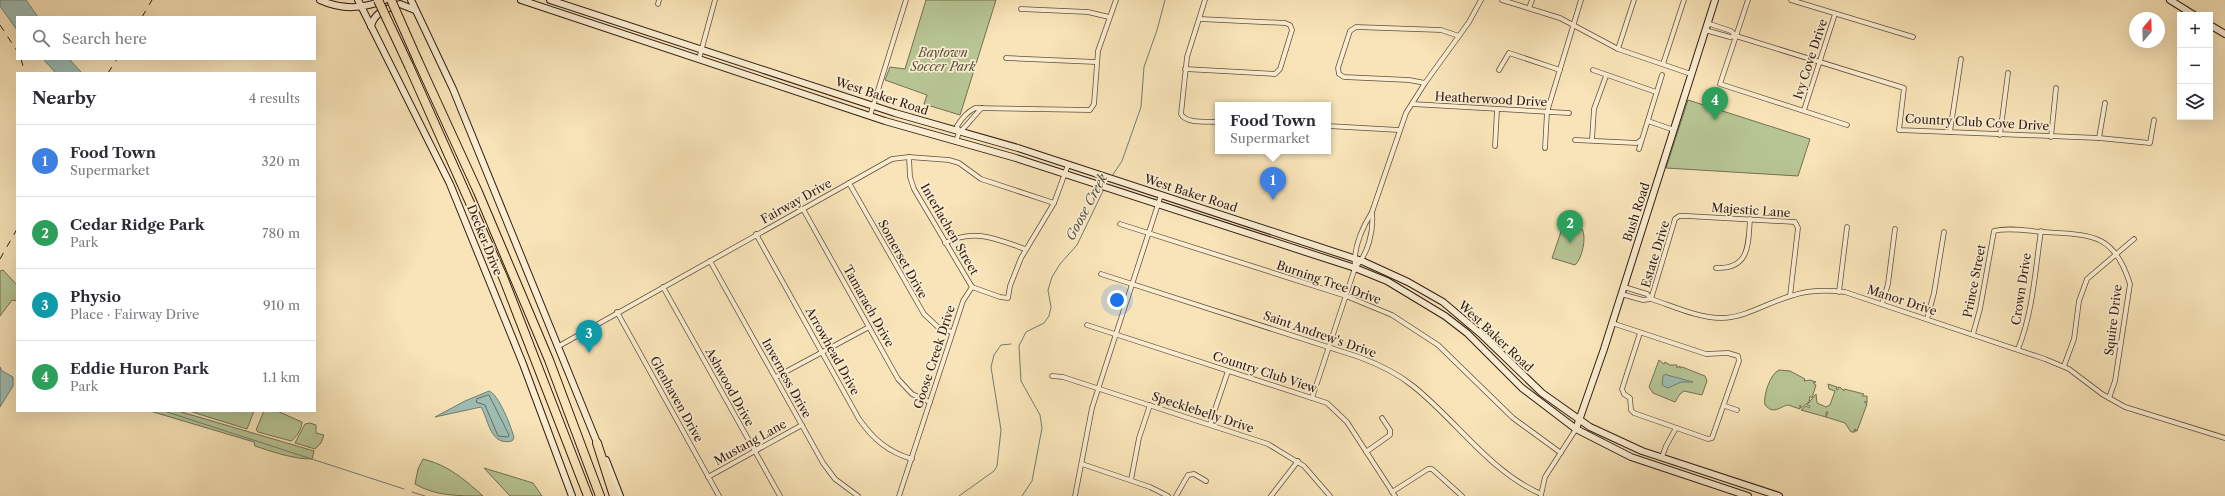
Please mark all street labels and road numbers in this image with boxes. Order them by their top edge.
street label: Ivy Cove Drive [1790,17,1830,101]
street label: West Baker Road [833,74,931,118]
street label: Heatherwood Drive [1434,89,1548,109]
street label: Country Club Cove Drive [1904,111,2050,133]
street label: West Baker Road [1142,171,1240,215]
street label: Fairway Drive [758,175,834,227]
street label: Bush Road [1619,180,1653,244]
street label: Interlachen Street [918,181,983,278]
street label: Majestic Lane [1711,200,1791,220]
street label: Decker Drive [464,202,506,278]
street label: Somerset Drive [875,217,931,301]
street label: Estate Drive [1638,218,1672,289]
street label: Prince Street [1960,242,1989,319]
street label: Crown Drive [2008,252,2034,326]
street label: Burning Tree Drive [1275,257,1384,307]
street label: Tamarach Drive [840,262,898,350]
street label: Manor Drive [1865,282,1939,318]
street label: Squire Drive [2101,283,2125,356]
street label: West Baker Road [1455,297,1537,375]
street label: Goose Creek Drive [910,303,958,411]
street label: Arrowhead Drive [802,304,863,398]
street label: Saint Andrew's Drive [1261,308,1379,361]
street label: Inverness Drive [759,336,815,421]
street label: Ashwood Drive [702,344,758,429]
street label: Country Club View [1211,348,1320,396]
street label: Glenhaven Drive [647,353,707,445]
street label: Specklebelly Drive [1150,388,1256,436]
street label: Mustang Lane [711,416,789,468]

